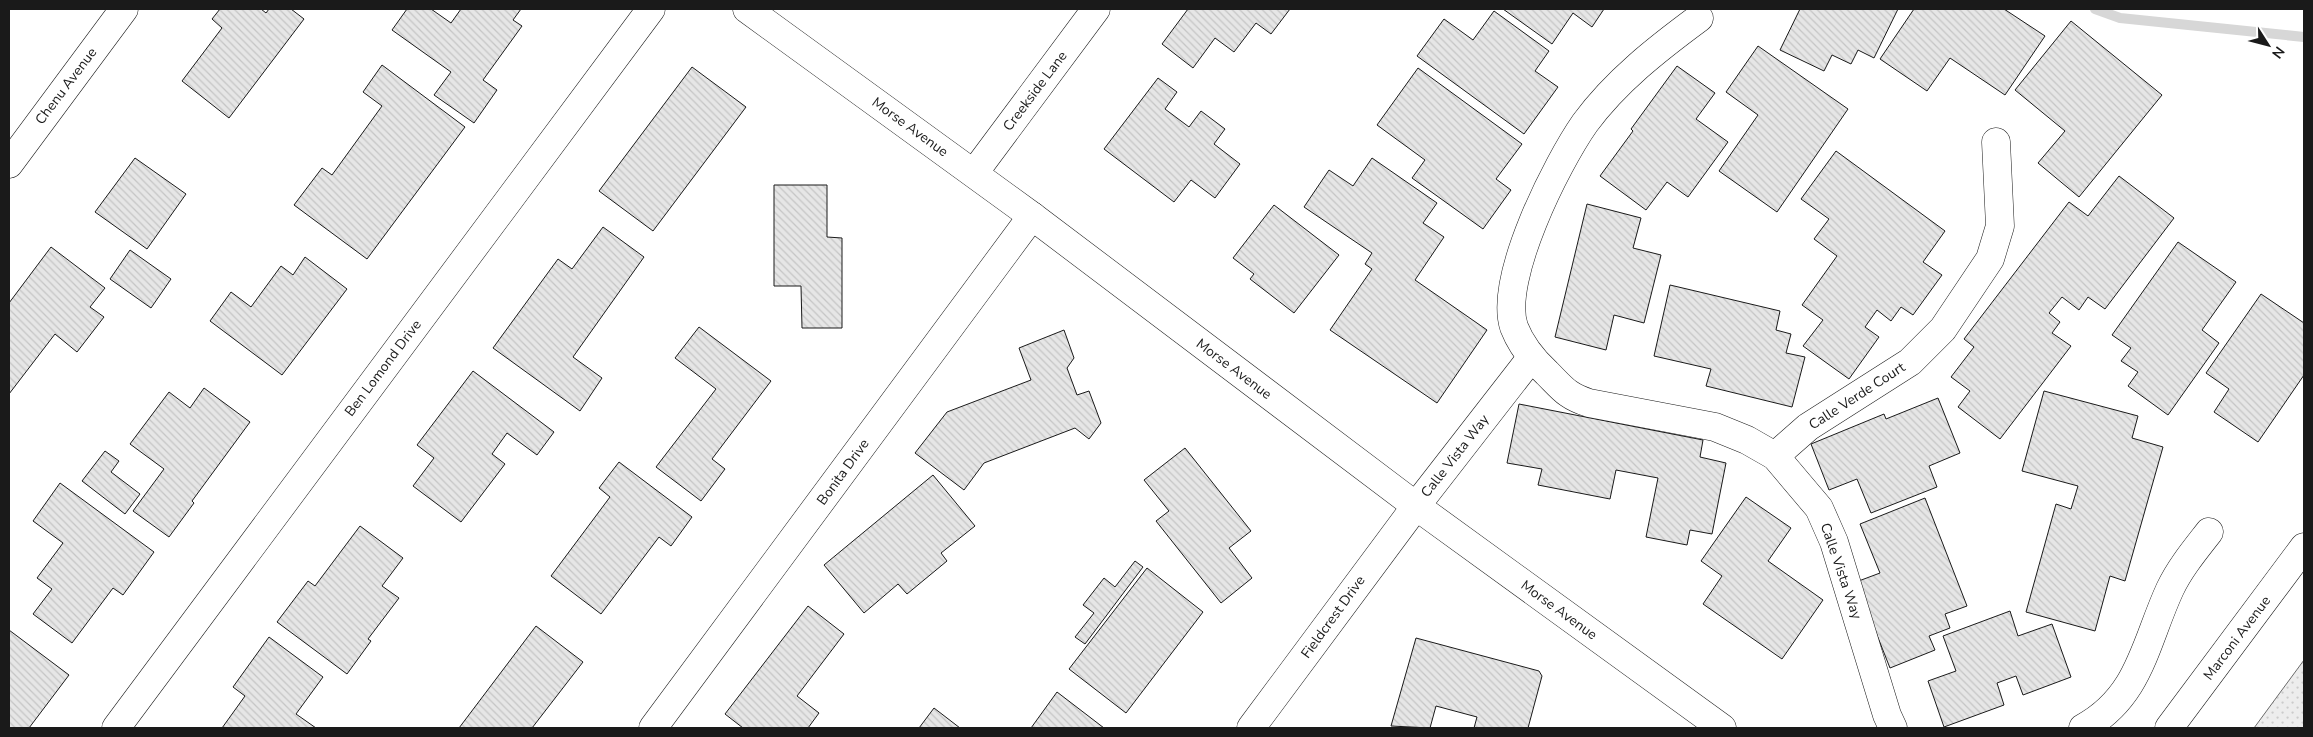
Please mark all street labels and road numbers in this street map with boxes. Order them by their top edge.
street label: Chenu Avenue [31,44,101,128]
street label: Creekside Lane [999,47,1071,135]
street label: Morse Avenue [868,93,952,161]
street label: Ben Lomond Drive [340,316,426,420]
street label: Morse Avenue [1192,334,1276,404]
street label: Calle Verde Court [1805,358,1909,434]
street label: Calle Vista Way [1417,410,1494,501]
street label: Bonita Drive [813,435,873,509]
street label: Calle Vista Way [1816,520,1867,622]
street label: Fieldcrest Drive [1297,572,1369,662]
street label: Morse Avenue [1517,576,1601,644]
street label: Marconi Avenue [2199,592,2275,684]

